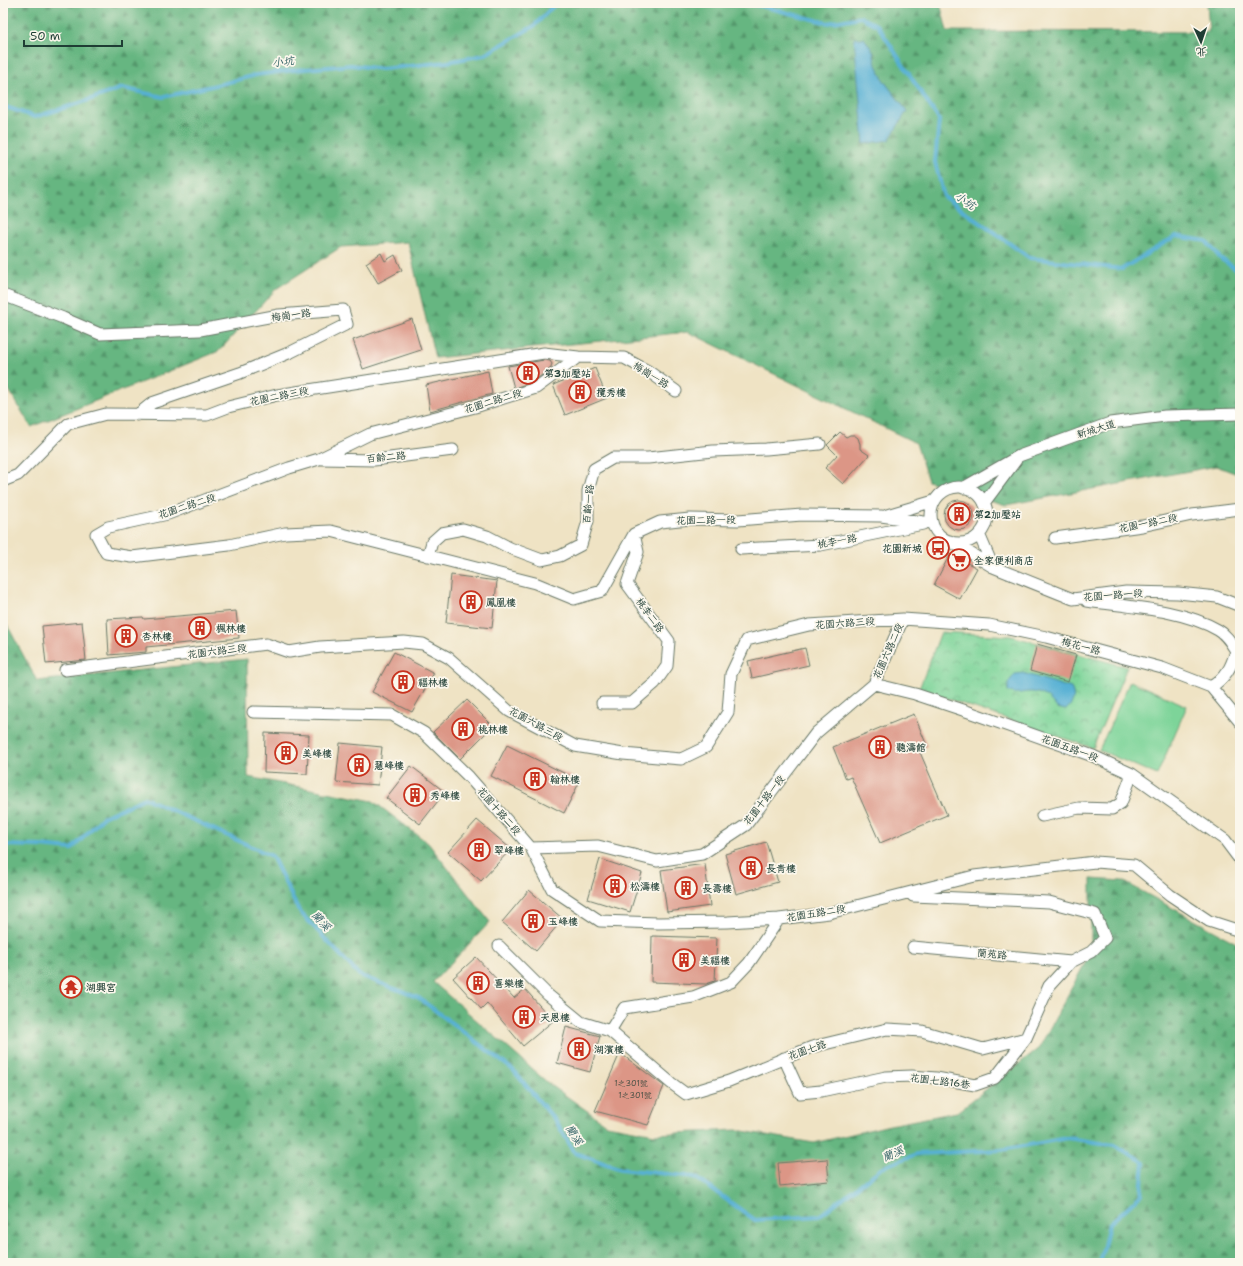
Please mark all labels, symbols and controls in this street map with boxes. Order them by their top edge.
scale bar [24,22,122,48]
north arrow [1181,22,1221,62]
text: 50 m [30,28,60,44]
text: 北 [1196,44,1207,59]
water label: 小坑 [271,53,296,71]
water label: 小坑 [952,189,979,214]
street label: 梅崗一路 [270,306,312,324]
street label: 梅崗一路 [631,359,671,391]
building icon: 第3加壓站 [515,360,541,386]
place label: 第3加壓站 [544,367,591,380]
building icon: 攬秀樓 [567,379,593,405]
street label: 花園二路三段 [248,384,310,408]
street label: 花園二路二段 [462,386,524,416]
place label: 攬秀樓 [596,386,626,399]
street label: 新城大道 [1075,417,1117,441]
street label: 百齡二路 [366,449,406,465]
street label: 百齡一路 [579,483,597,525]
street label: 花園二路二段 [156,491,218,521]
building icon: 第2加壓站 [946,501,972,527]
place label: 第2加壓站 [974,508,1021,521]
street label: 花園一路二段 [1117,511,1179,535]
street label: 花園二路一段 [676,513,736,527]
street label: 桃李一路 [816,531,858,551]
bus stop icon: 花園新城 [925,535,951,561]
place label: 花園新城 [882,542,922,555]
supermarket icon: 全家便利商店 [946,547,972,573]
place label: 全家便利商店 [974,554,1034,567]
street label: 花園一路一段 [1083,586,1143,604]
building icon: 鳳凰樓 [458,589,484,615]
street label: 桃李二路 [633,595,667,635]
place label: 鳳凰樓 [486,596,516,609]
street label: 花園六路三段 [815,614,875,632]
building icon: 楓林樓 [187,615,213,641]
street label: 花園六路二段 [870,621,906,681]
place label: 楓林樓 [216,622,246,635]
building icon: 杏林樓 [113,623,139,649]
place label: 杏林樓 [142,630,172,643]
street label: 梅花一路 [1060,635,1102,657]
street label: 花園六路三段 [186,641,248,661]
building icon: 福林樓 [390,669,416,695]
place label: 福林樓 [418,676,448,689]
street label: 花園六路三段 [507,704,565,744]
building icon: 桃林樓 [450,716,476,742]
place label: 桃林樓 [478,723,508,736]
street label: 花園五路一段 [1040,732,1100,764]
building icon: 聽濤館 [867,734,893,760]
building icon: 美峰樓 [273,740,299,766]
place label: 聽濤館 [896,741,926,754]
place label: 美峰樓 [302,747,332,760]
building icon: 慧峰樓 [346,752,372,778]
place label: 慧峰樓 [374,759,404,772]
building icon: 翰林樓 [522,766,548,792]
street label: 花園十路一段 [740,772,788,828]
place label: 翰林樓 [550,773,580,786]
building icon: 秀峰樓 [402,782,428,808]
street label: 花園十路二段 [474,784,524,838]
place label: 秀峰樓 [430,789,460,802]
building icon: 翠峰樓 [466,837,492,863]
place label: 翠峰樓 [494,844,524,857]
building icon: 長青樓 [738,855,764,881]
place label: 長青樓 [766,862,796,875]
building icon: 松濤樓 [602,873,628,899]
building icon: 長壽樓 [673,875,699,901]
place label: 松濤樓 [630,880,660,893]
place label: 長壽樓 [702,882,732,895]
street label: 花園五路二段 [785,902,847,924]
water label: 蘭溪 [308,908,335,935]
building icon: 玉峰樓 [520,908,546,934]
place label: 玉峰樓 [548,915,578,928]
street label: 蘭苑路 [976,946,1008,962]
building icon: 美福樓 [671,947,697,973]
place label: 美福樓 [700,954,730,967]
building icon: 喜樂樓 [465,970,491,996]
temple icon: 湖興宮 [58,974,84,1000]
place label: 喜樂樓 [494,977,524,990]
place label: 湖興宮 [86,981,116,994]
building icon: 天恩樓 [511,1004,537,1030]
place label: 天恩樓 [540,1011,570,1024]
building icon: 湖濱樓 [566,1036,592,1062]
street label: 花園七路 [786,1037,828,1063]
place label: 湖濱樓 [594,1043,624,1056]
street label: 花園七路16巷 [909,1071,972,1091]
house number: 1之301號 [614,1078,648,1089]
house number: 1之301號 [618,1090,652,1101]
water label: 蘭溪 [562,1122,587,1149]
water label: 蘭溪 [880,1142,907,1165]

